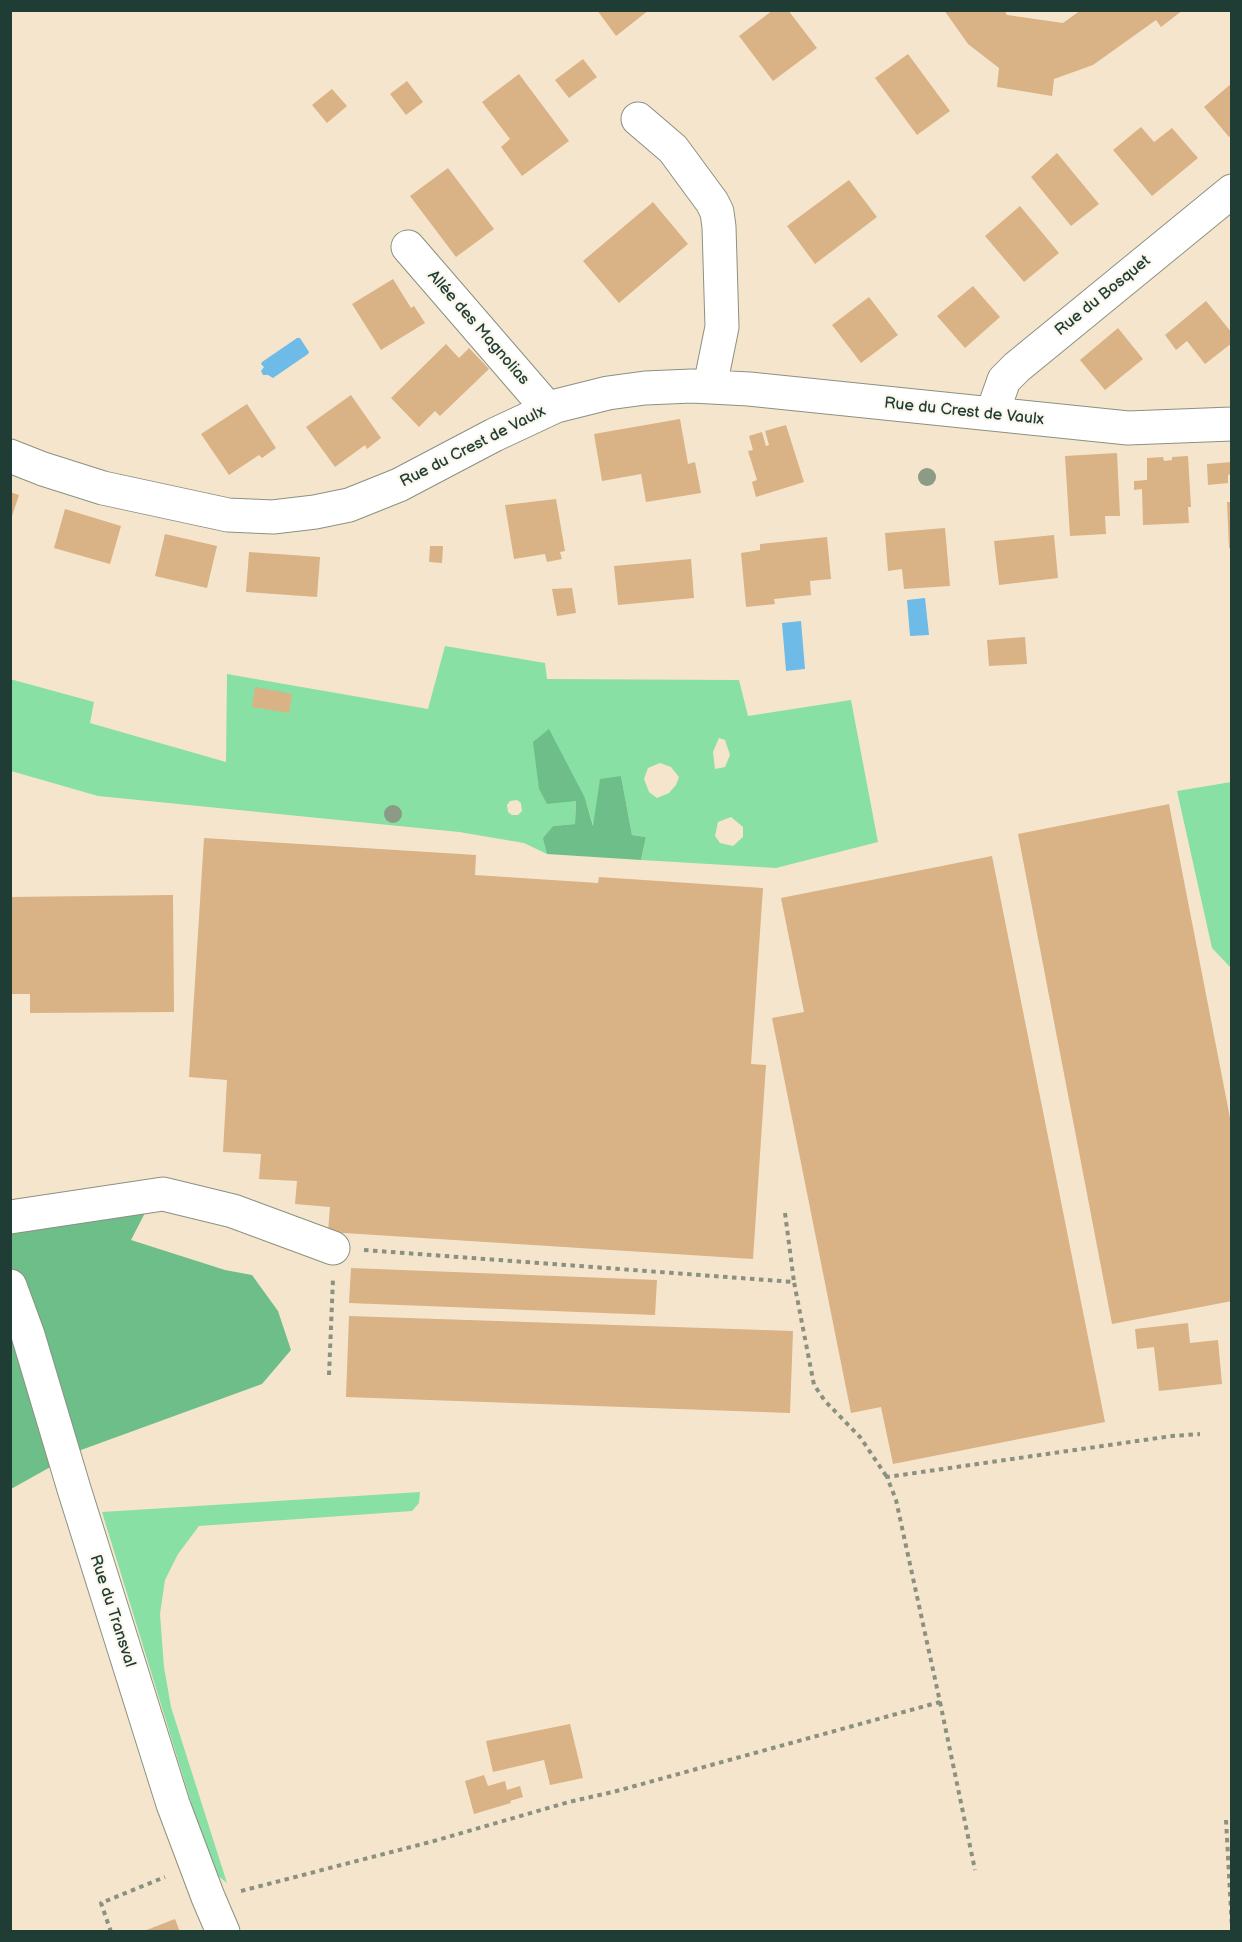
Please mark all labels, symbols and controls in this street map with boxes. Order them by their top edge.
street label: Rue du Bosquet [1051,252,1155,340]
street label: Allée des Magnolias [423,267,533,389]
street label: Rue du Crest de Vaulx [883,394,1045,430]
street label: Rue du Crest de Vaulx [397,402,549,492]
street label: Rue du Transval [85,1552,139,1670]

